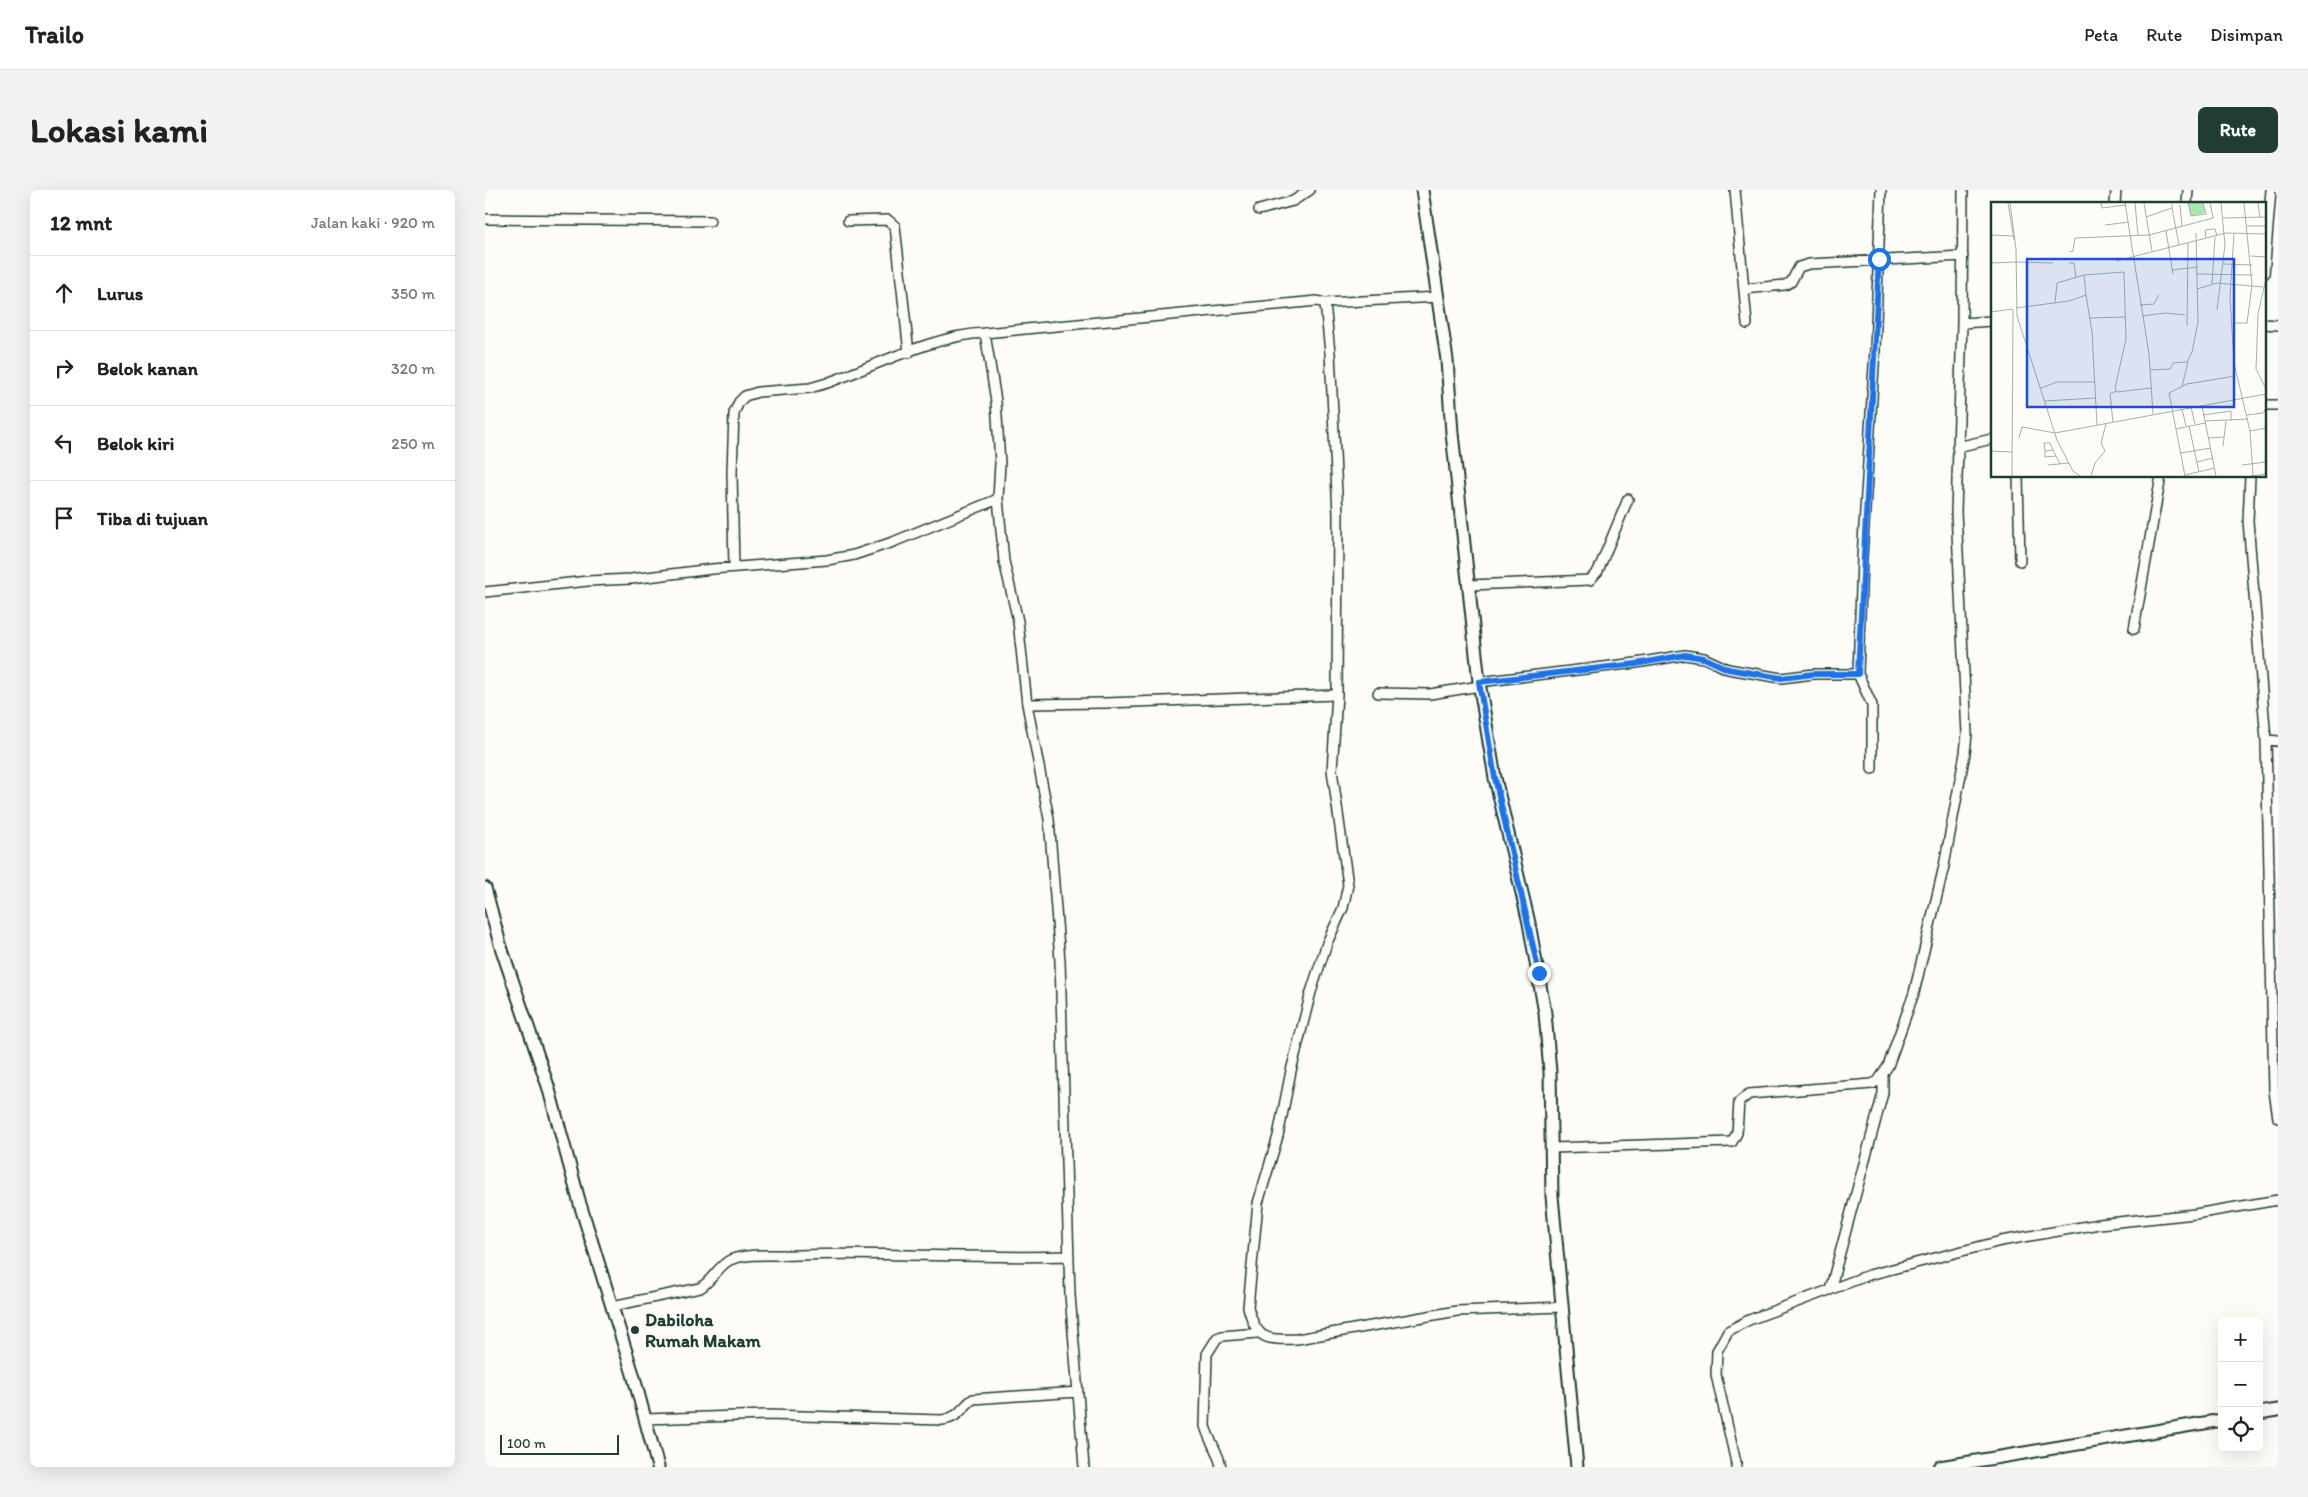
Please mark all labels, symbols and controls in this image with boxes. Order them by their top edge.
text: Trailo [25,20,84,49]
text: Peta [2084,24,2118,46]
text: Rute [2146,24,2182,46]
text: Disimpan [2210,24,2283,46]
button: Rute [2198,107,2278,153]
text: Lokasi kami [30,109,208,151]
inset map [1991,202,2265,478]
text: 12 mnt [50,210,112,235]
text: Jalan kaki · 920 m [311,213,435,232]
route start [1868,248,1891,271]
icon: ahead [50,279,78,307]
text: Lurus [97,282,143,305]
text: 350 m [391,284,435,303]
icon: right [50,354,78,382]
text: Belok kanan [97,357,198,380]
text: 320 m [391,359,435,378]
icon: left [50,429,78,457]
text: Belok kiri [97,432,174,455]
text: 250 m [391,434,435,453]
icon: arrive [50,504,78,532]
text: Tiba di tujuan [97,507,208,530]
route end [1528,962,1551,985]
place label: Dabiloha Rumah Makam [645,1309,762,1352]
map controls [2218,1317,2263,1452]
button: + [2218,1317,2263,1362]
marker: Dabiloha Rumah Makam [629,1324,641,1336]
button: − [2218,1362,2263,1407]
button: locate [2218,1407,2263,1452]
scale bar [500,1432,619,1455]
text: 100 m [507,1435,546,1452]

